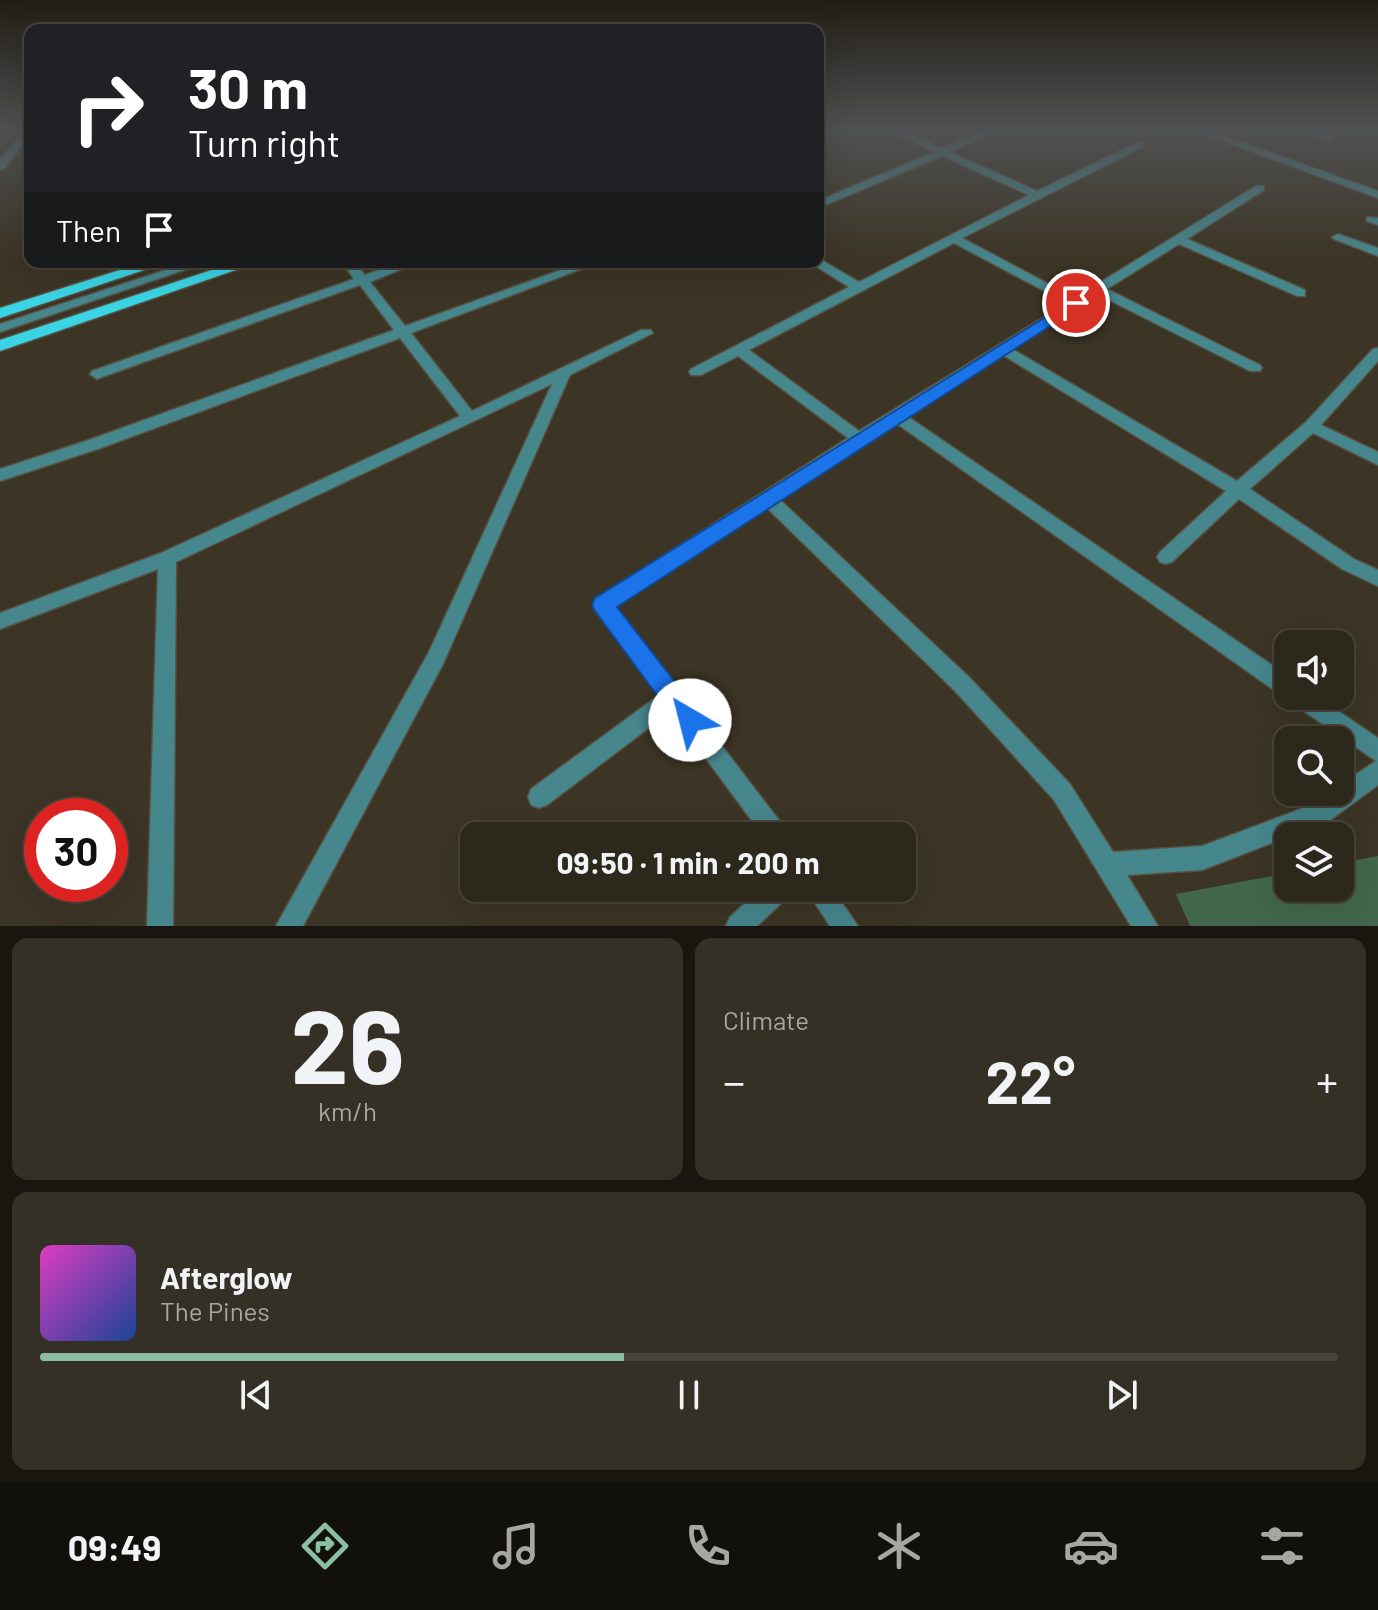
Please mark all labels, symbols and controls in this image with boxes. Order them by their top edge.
text: 30 m [188,53,308,120]
icon: right [56,56,160,160]
text: Turn right [188,121,340,164]
icon: arrive [137,208,181,252]
text: Then [56,212,121,248]
pin [1042,269,1110,337]
icon: arrive [1054,281,1098,325]
map controls [1274,630,1354,902]
button: sound [1274,630,1354,710]
position arrow [648,678,732,762]
button: search [1274,726,1354,806]
speed limit sign: 30 [24,798,128,902]
button: layers [1274,822,1354,902]
text: 09:50 · 1 min · 200 m [556,844,820,880]
text: 26 [290,980,405,1105]
text: Climate [723,1004,809,1035]
text: 22° [986,1044,1075,1116]
text: − [723,1054,745,1107]
text: + [1316,1054,1338,1107]
text: km/h [318,1095,377,1126]
text: Afterglow [160,1259,293,1295]
text: The Pines [160,1295,270,1326]
icon: previous [234,1373,278,1417]
icon: pause [667,1373,711,1417]
icon: next [1100,1373,1144,1417]
icon: directions [297,1518,353,1574]
icon: music [488,1518,544,1574]
icon: phone [680,1518,736,1574]
icon: climate [871,1518,927,1574]
icon: car [1063,1518,1119,1574]
icon: filters [1254,1518,1310,1574]
text: 09:49 [68,1525,161,1568]

